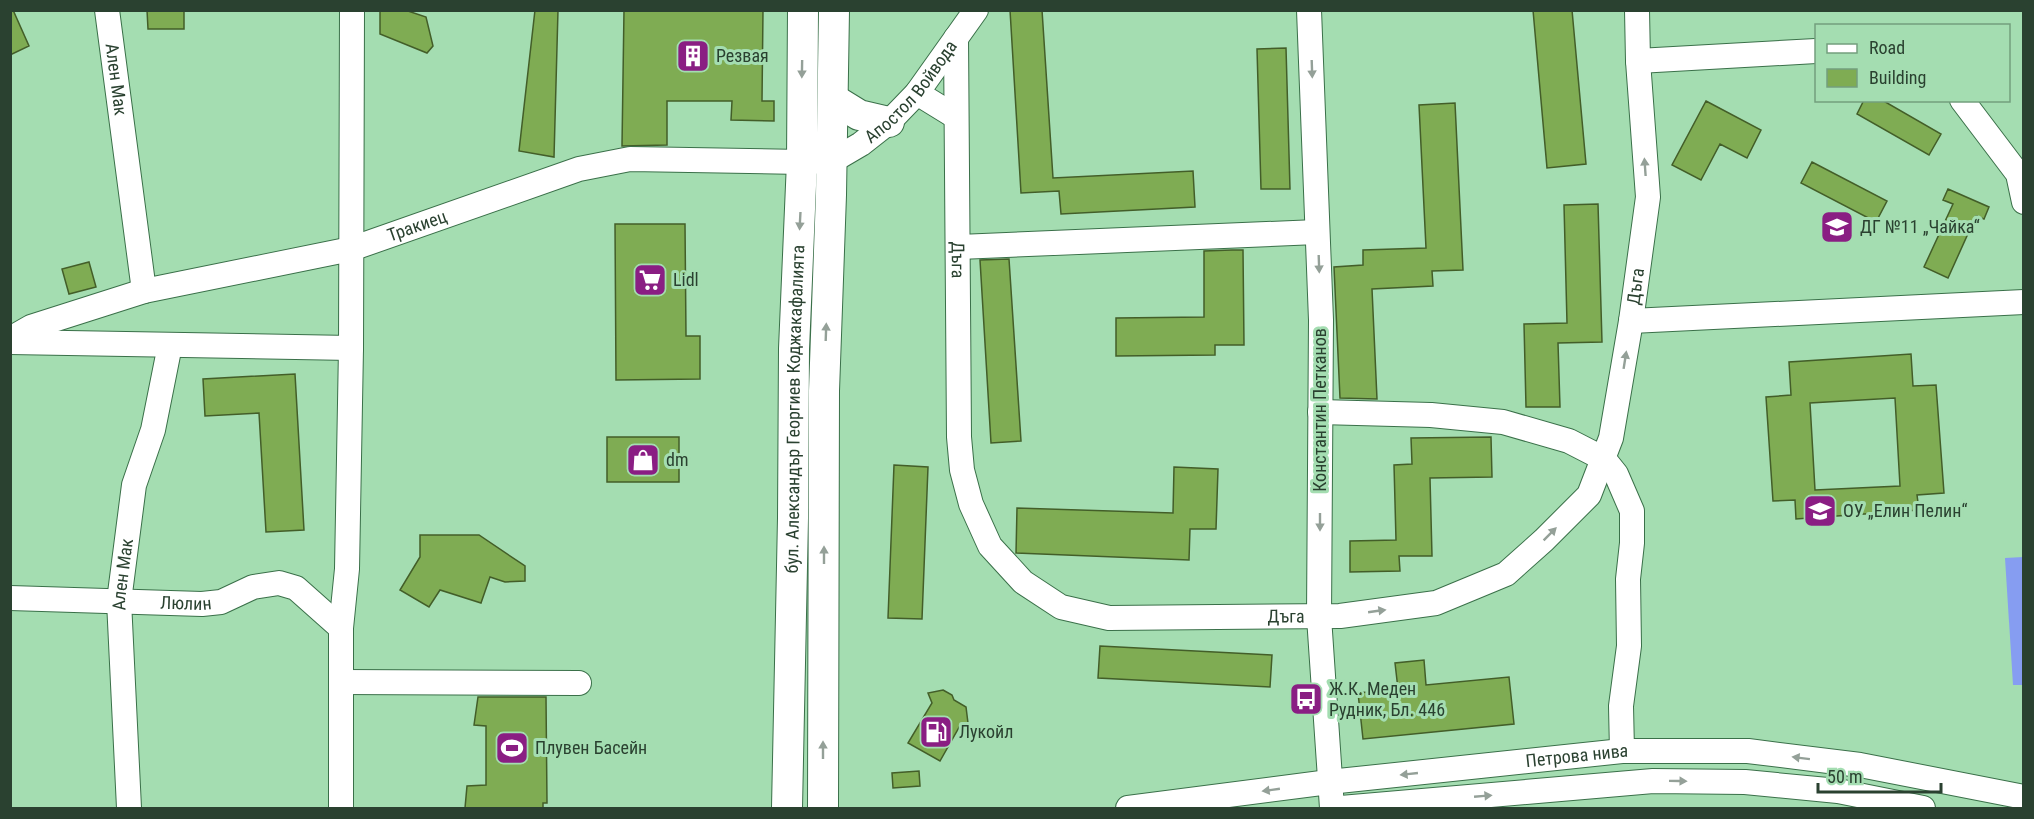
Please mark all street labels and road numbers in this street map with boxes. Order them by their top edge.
street label: Апостол Войвода [860,36,961,147]
street label: Ален Мак [101,42,132,117]
street label: Тракиец [384,205,449,245]
street label: Дъга [948,241,969,279]
street label: бул. Александър Георгиев Коджакафалията [781,244,808,574]
street label: Дъга [1622,267,1648,306]
street label: Константин Петканов [1309,328,1330,492]
street label: Ален Мак [108,537,137,611]
street label: Люлин [160,592,213,614]
street label: Дъга [1267,605,1305,627]
street label: Петрова нива [1525,740,1628,771]

